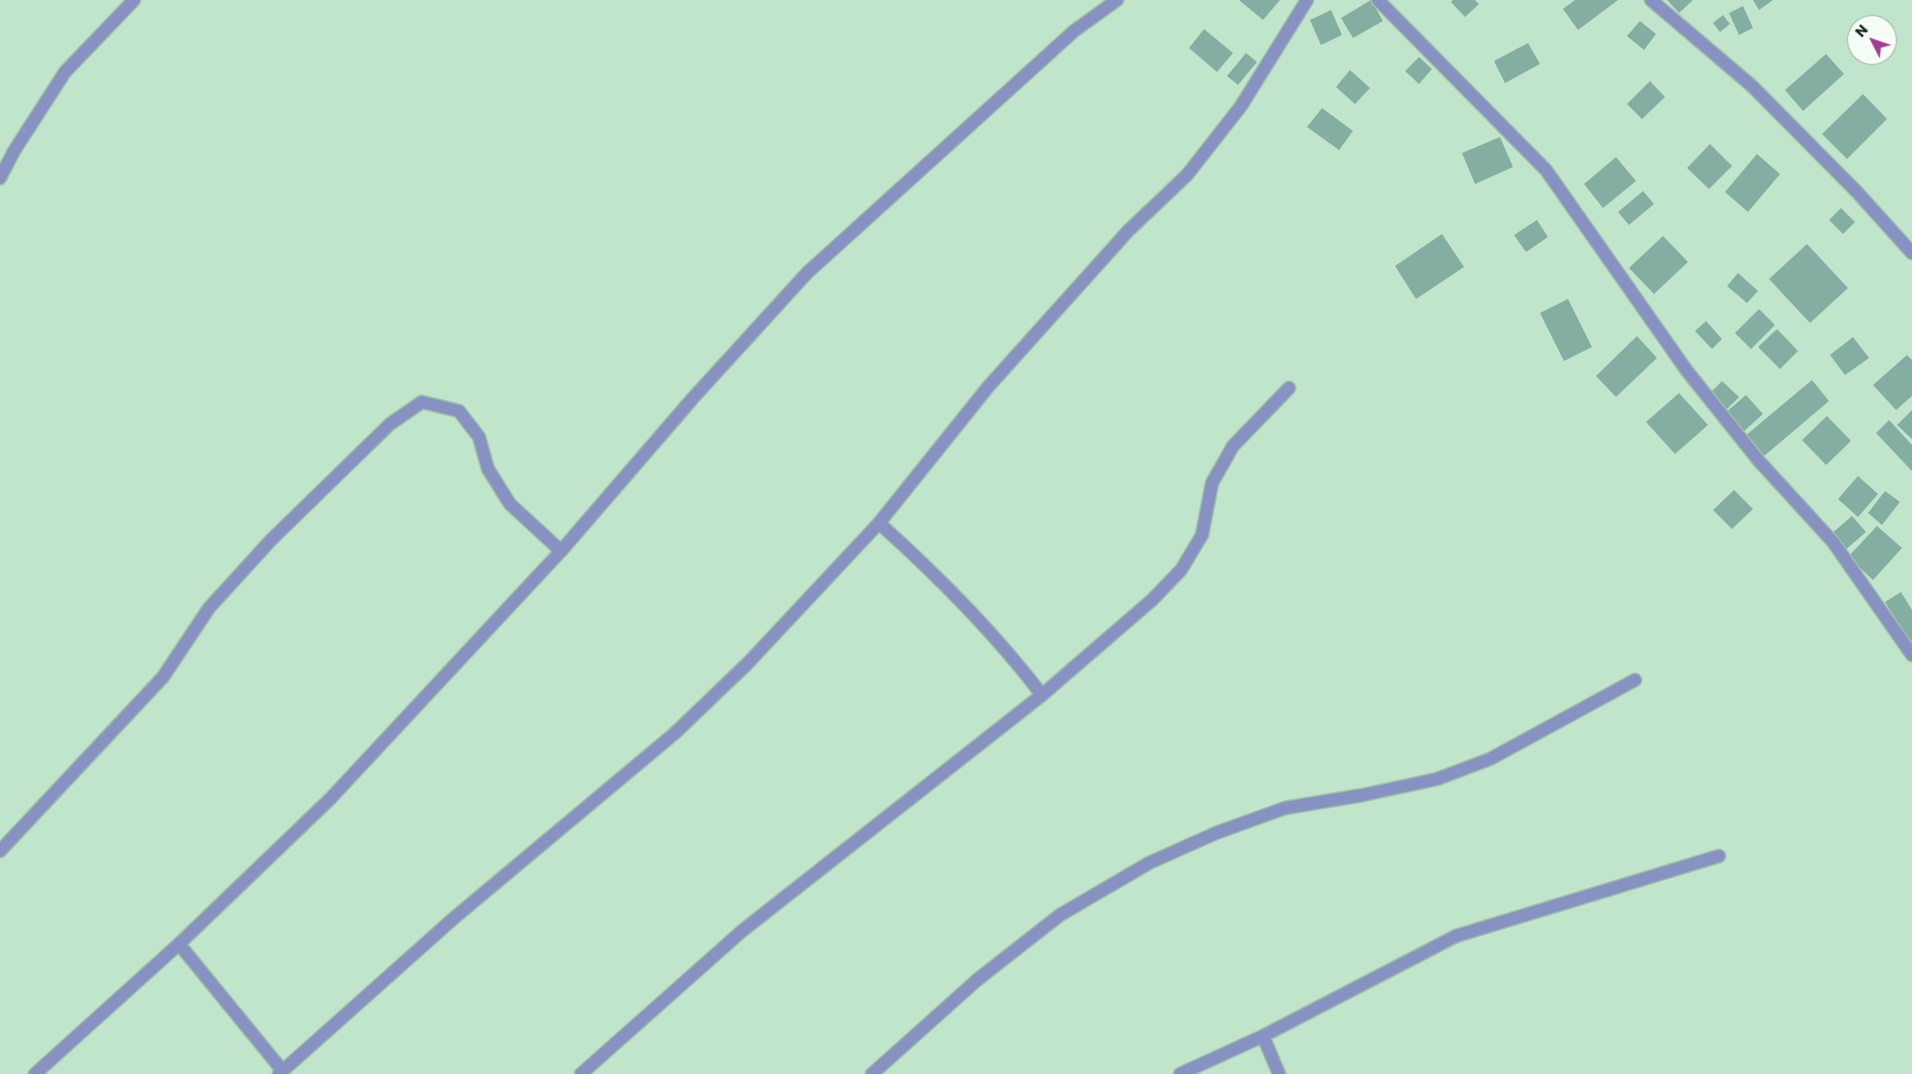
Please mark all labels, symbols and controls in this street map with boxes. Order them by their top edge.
north arrow [1847,15,1897,65]
text: N [1850,20,1872,41]

